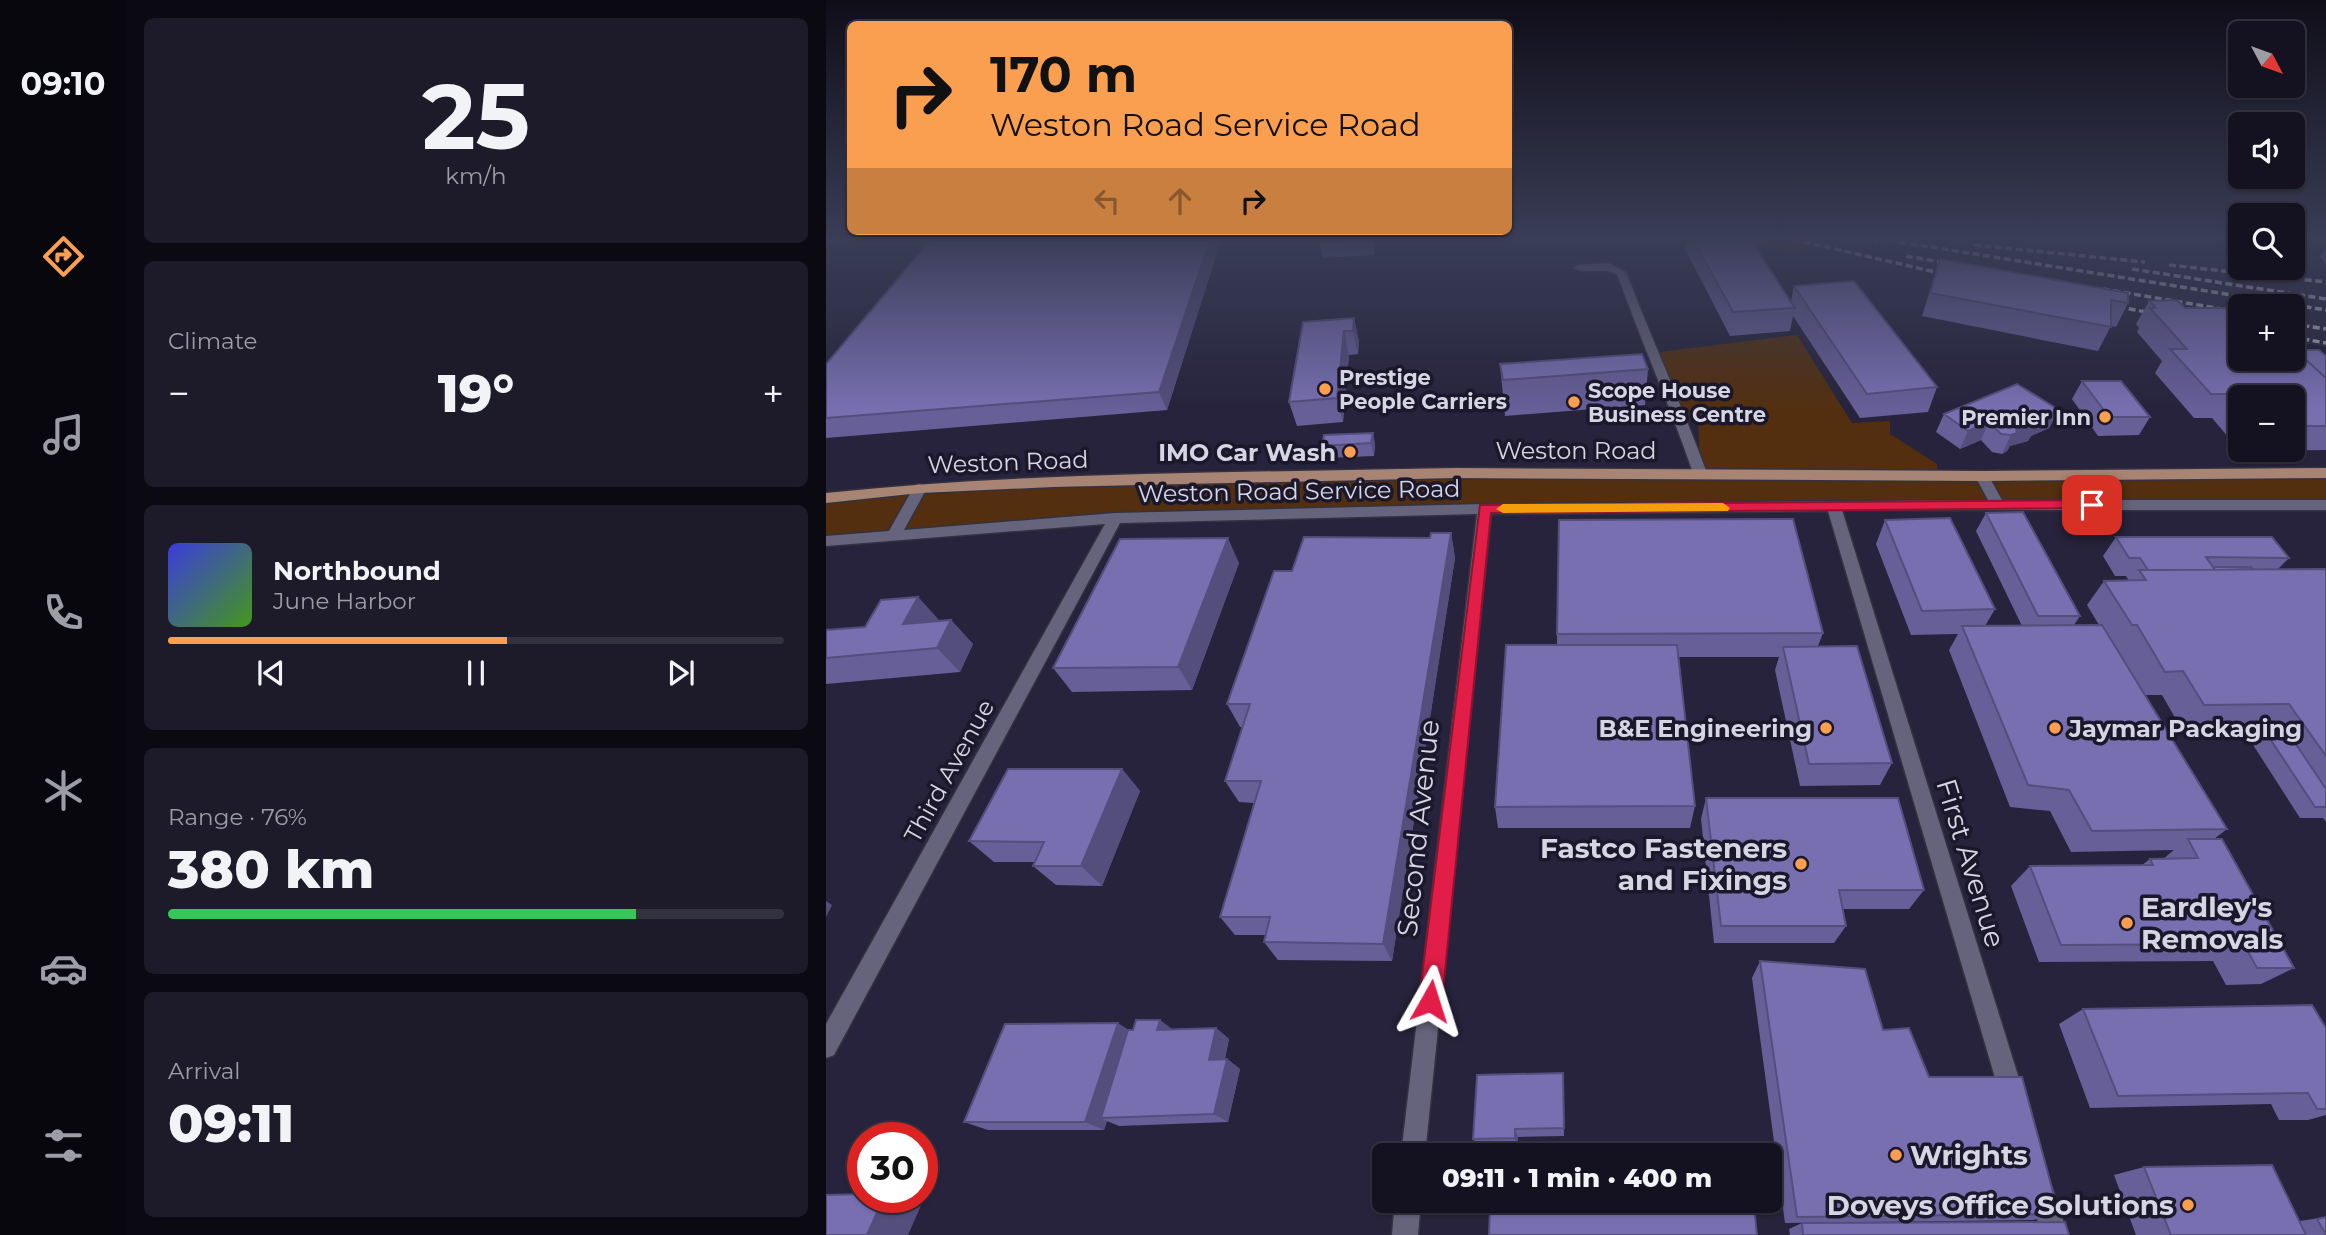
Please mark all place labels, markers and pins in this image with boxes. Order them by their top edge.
place label: Prestige People Carriers [1339,365,1507,414]
place label: Scope House Business Centre [1588,378,1766,427]
marker: Prestige People Carriers [1317,381,1333,397]
marker: Scope House Business Centre [1566,394,1582,410]
place label: Premier Inn [1961,405,2091,430]
marker: Premier Inn [2097,409,2113,425]
place label: IMO Car Wash [1158,438,1336,467]
marker: IMO Car Wash [1342,444,1358,460]
pin [2062,475,2122,535]
place label: B&E Engineering [1599,714,1812,743]
place label: Jaymar Packaging [2068,714,2302,743]
marker: B&E Engineering [1818,720,1834,736]
marker: Jaymar Packaging [2047,720,2063,736]
place label: Fastco Fasteners and Fixings [1540,831,1787,897]
marker: Fastco Fasteners and Fixings [1793,856,1809,872]
place label: Eardley's Removals [2141,890,2283,956]
marker: Eardley's Removals [2119,915,2135,931]
place label: Wrights [1910,1138,2028,1172]
marker: Wrights [1888,1147,1904,1163]
place label: Doveys Office Solutions [1827,1188,2174,1222]
marker: Doveys Office Solutions [2180,1197,2196,1213]

